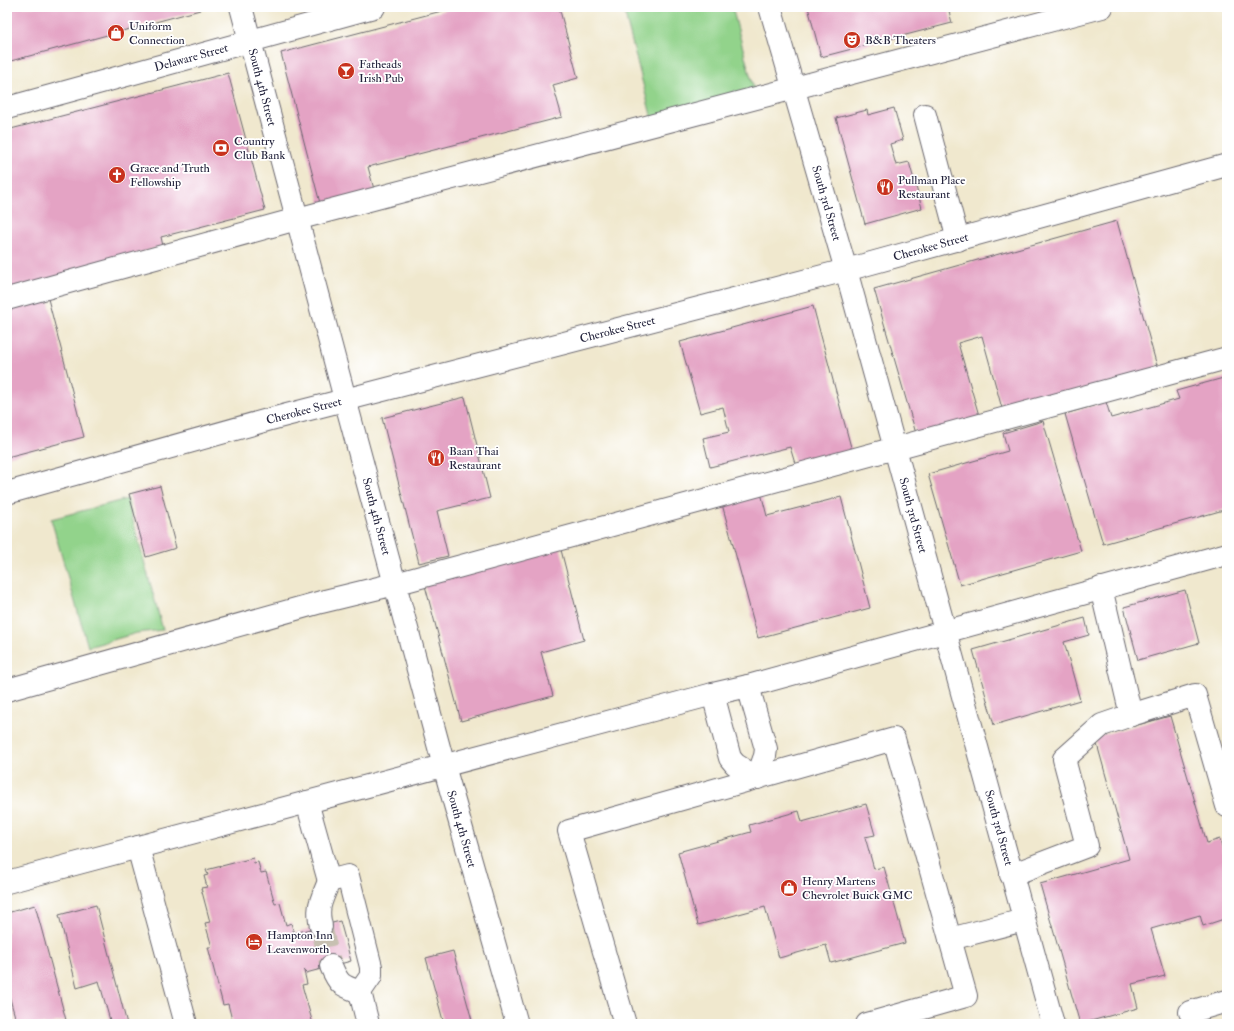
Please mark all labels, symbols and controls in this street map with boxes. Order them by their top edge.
place label: Uniform Connection [129,19,185,48]
shop icon: Uniform Connection [106,23,126,43]
theatre icon: B&B Theaters [842,30,862,50]
place label: B&B Theaters [865,33,936,48]
street label: Delaware Street [153,40,230,75]
street label: South 4th Street [244,47,279,128]
place label: Fatheads Irish Pub [359,57,404,86]
bar icon: Fatheads Irish Pub [336,61,356,81]
place label: Country Club Bank [234,134,285,163]
bank icon: Country Club Bank [211,138,231,158]
place label: Grace and Truth Fellowship [130,161,211,190]
street label: South 3rd Street [808,164,844,243]
church icon: Grace and Truth Fellowship [107,165,127,185]
place label: Pullman Place Restaurant [898,173,965,202]
restaurant icon: Pullman Place Restaurant [875,177,895,197]
street label: Cherokee Street [892,230,970,265]
street label: Cherokee Street [578,313,657,347]
street label: Cherokee Street [264,394,343,428]
place label: Baan Thai Restaurant [449,444,501,473]
restaurant icon: Baan Thai Restaurant [426,448,446,468]
street label: South 4th Street [359,476,394,557]
street label: South 3rd Street [895,476,930,555]
street label: South 3rd Street [981,788,1016,867]
street label: South 4th Street [443,789,479,869]
place label: Henry Martens Chevrolet Buick GMC [802,874,913,903]
shop icon: Henry Martens Chevrolet Buick GMC [779,878,799,898]
place label: Hampton Inn Leavenworth [267,928,333,957]
hotel icon: Hampton Inn Leavenworth [244,932,264,952]

